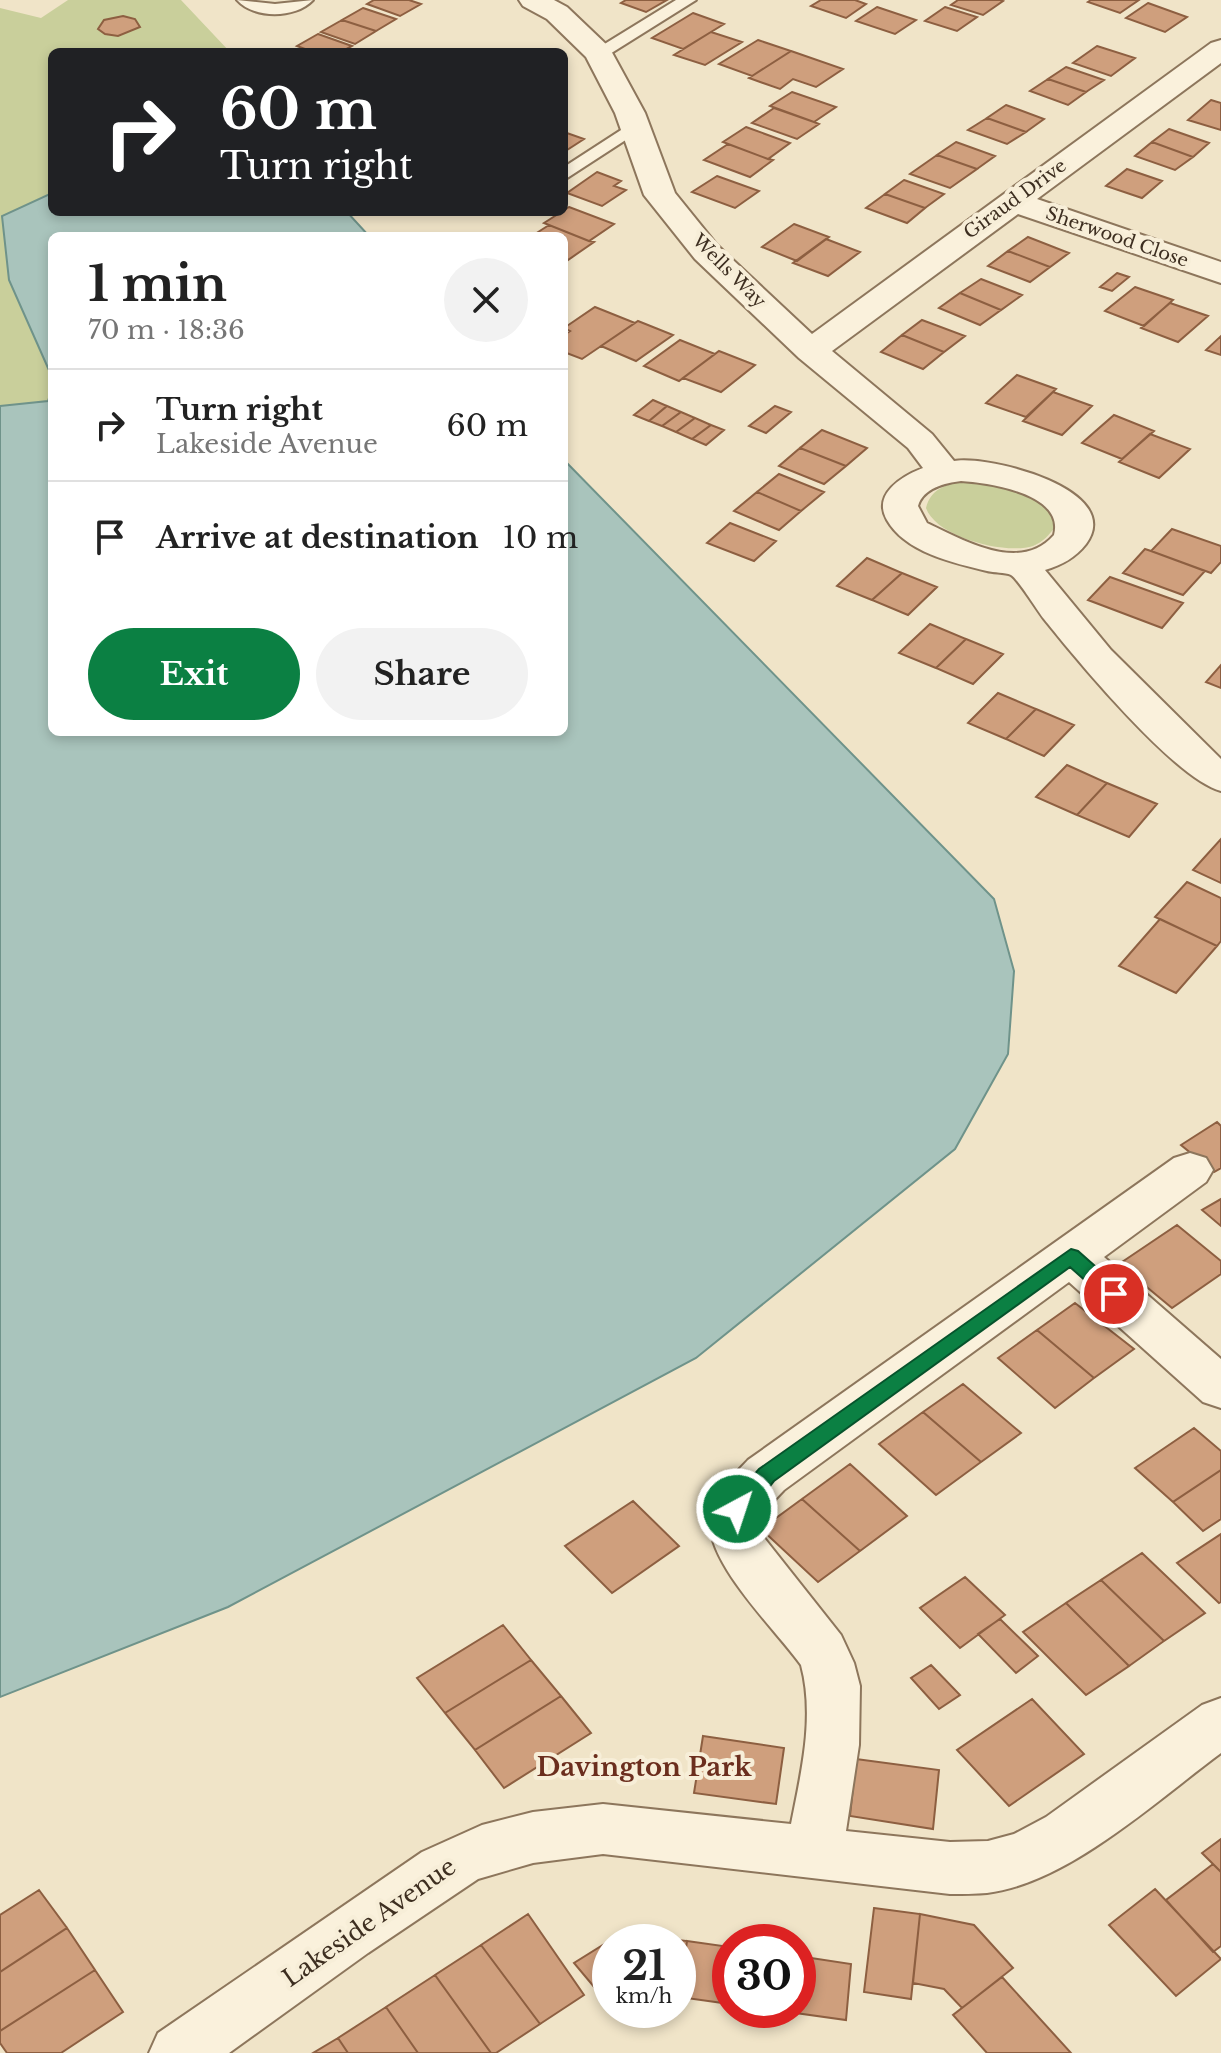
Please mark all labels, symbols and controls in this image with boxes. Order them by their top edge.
text: 60 m [220,75,377,144]
icon: right [88,80,192,184]
text: Turn right [220,144,413,189]
street label: Giraud Drive [960,154,1070,244]
street label: Sherwood Close [1043,202,1191,272]
street label: Wells Way [687,229,771,313]
text: 1 min [88,254,227,314]
button: close [444,258,528,342]
text: 70 m · 18:36 [88,314,245,346]
text: Turn right [156,391,323,428]
icon: right [88,403,132,447]
text: 60 m [446,407,528,444]
text: Lakeside Avenue [156,428,378,460]
icon: arrive [88,515,132,559]
text: Arrive at destination [156,519,479,556]
text: 10 m [503,519,578,556]
button: Exit [88,628,300,720]
button: Share [316,628,528,720]
pin [1080,1260,1148,1328]
icon: arrive [1092,1272,1136,1316]
position arrow [695,1467,779,1551]
district label: Davington Park [537,1751,752,1783]
street label: Lakeside Avenue [277,1851,461,1993]
speed limit sign: 30 [712,1924,816,2028]
text: 21 [622,1941,666,1991]
text: km/h [616,1984,672,2008]

